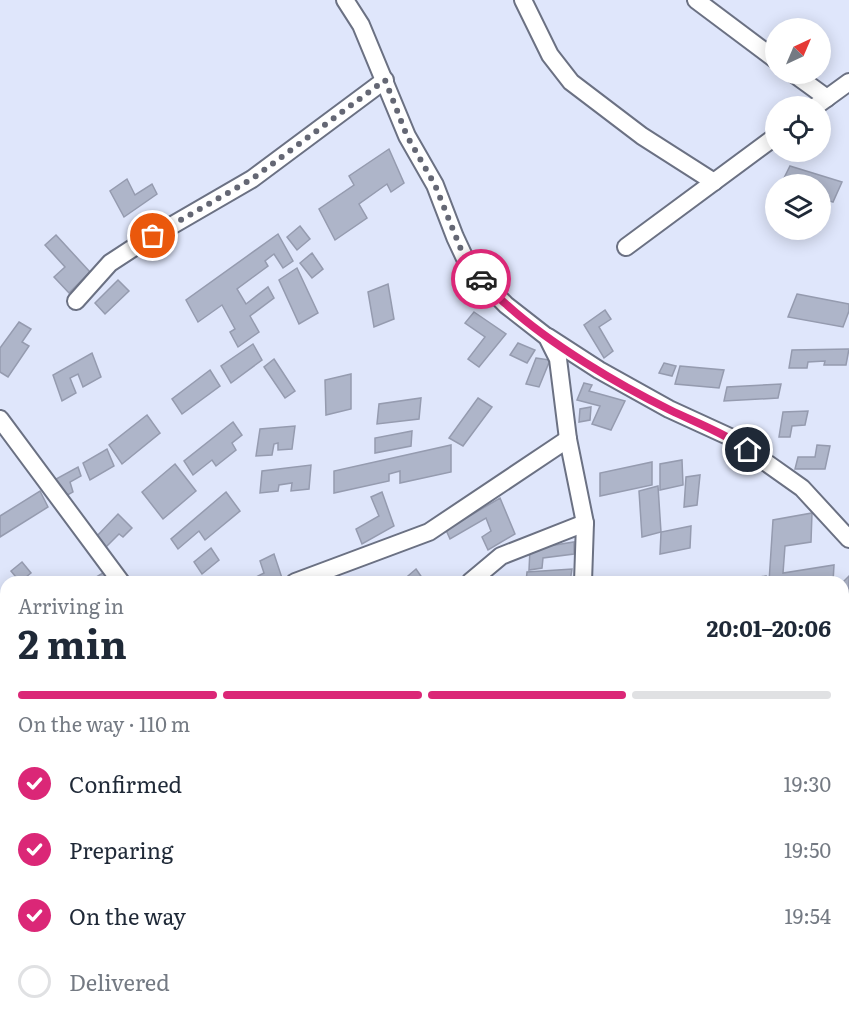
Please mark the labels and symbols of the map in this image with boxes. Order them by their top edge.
north arrow [765,18,831,84]
pin [127,210,178,261]
courier [451,249,511,309]
pin [722,424,773,475]

